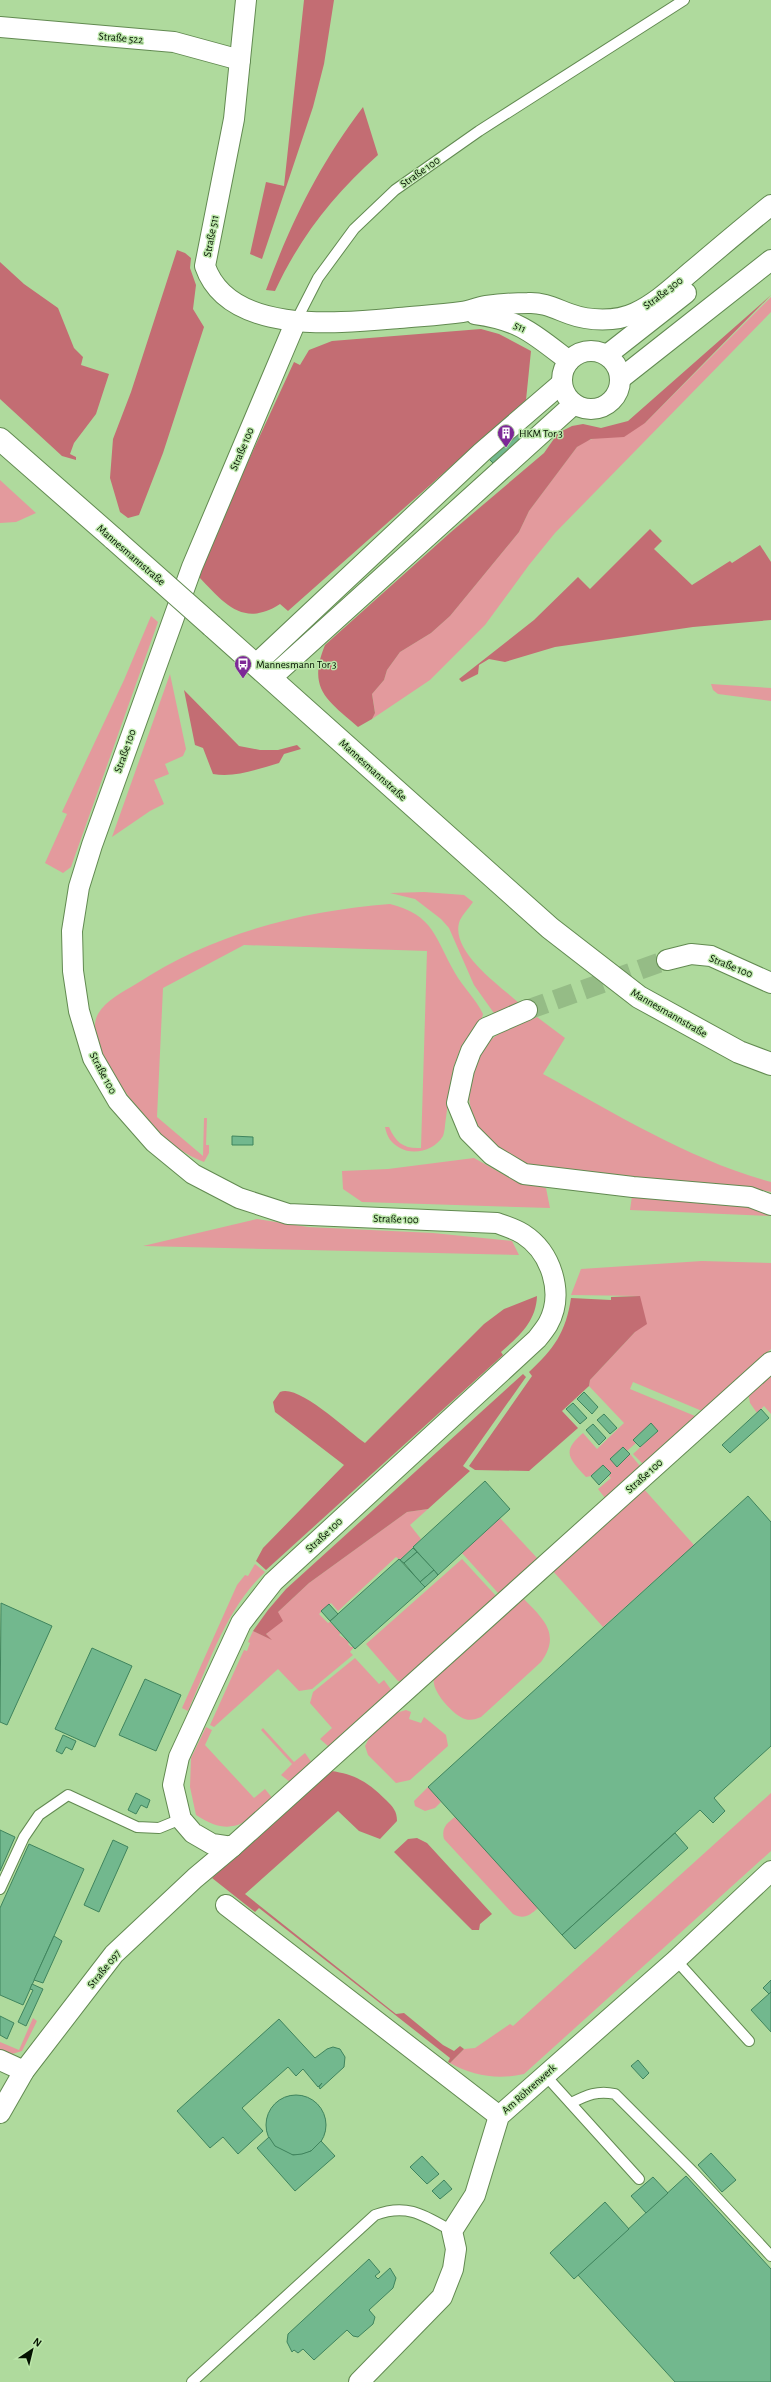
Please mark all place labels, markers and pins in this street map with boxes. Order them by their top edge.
building icon: HKM Tor 3 [496,423,516,448]
place label: HKM Tor 3 [519,428,563,439]
bus stop icon: Mannesmann Tor 3 [233,654,253,679]
place label: Mannesmann Tor 3 [256,659,337,670]

